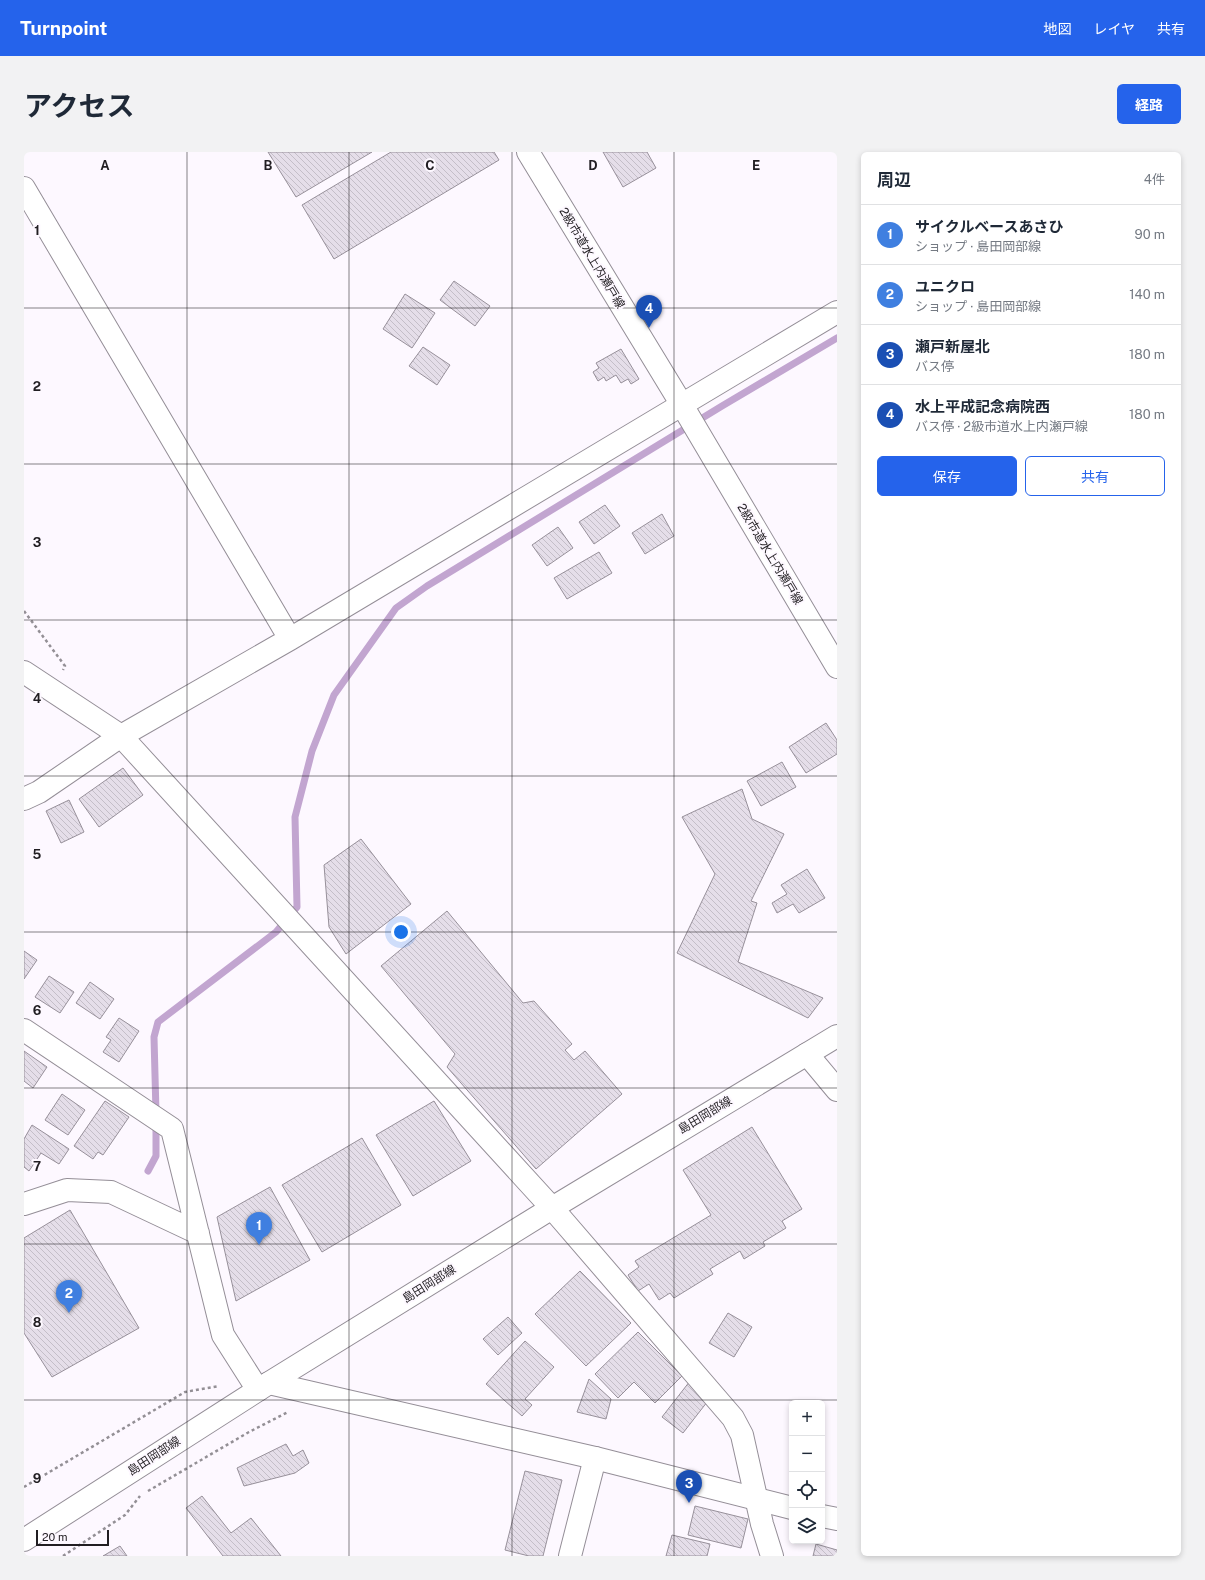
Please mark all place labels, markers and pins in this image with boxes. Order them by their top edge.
pin: 4 [636,295,662,328]
pin: 1 [246,1212,272,1245]
pin: 2 [56,1280,82,1313]
pin: 3 [676,1470,702,1503]

